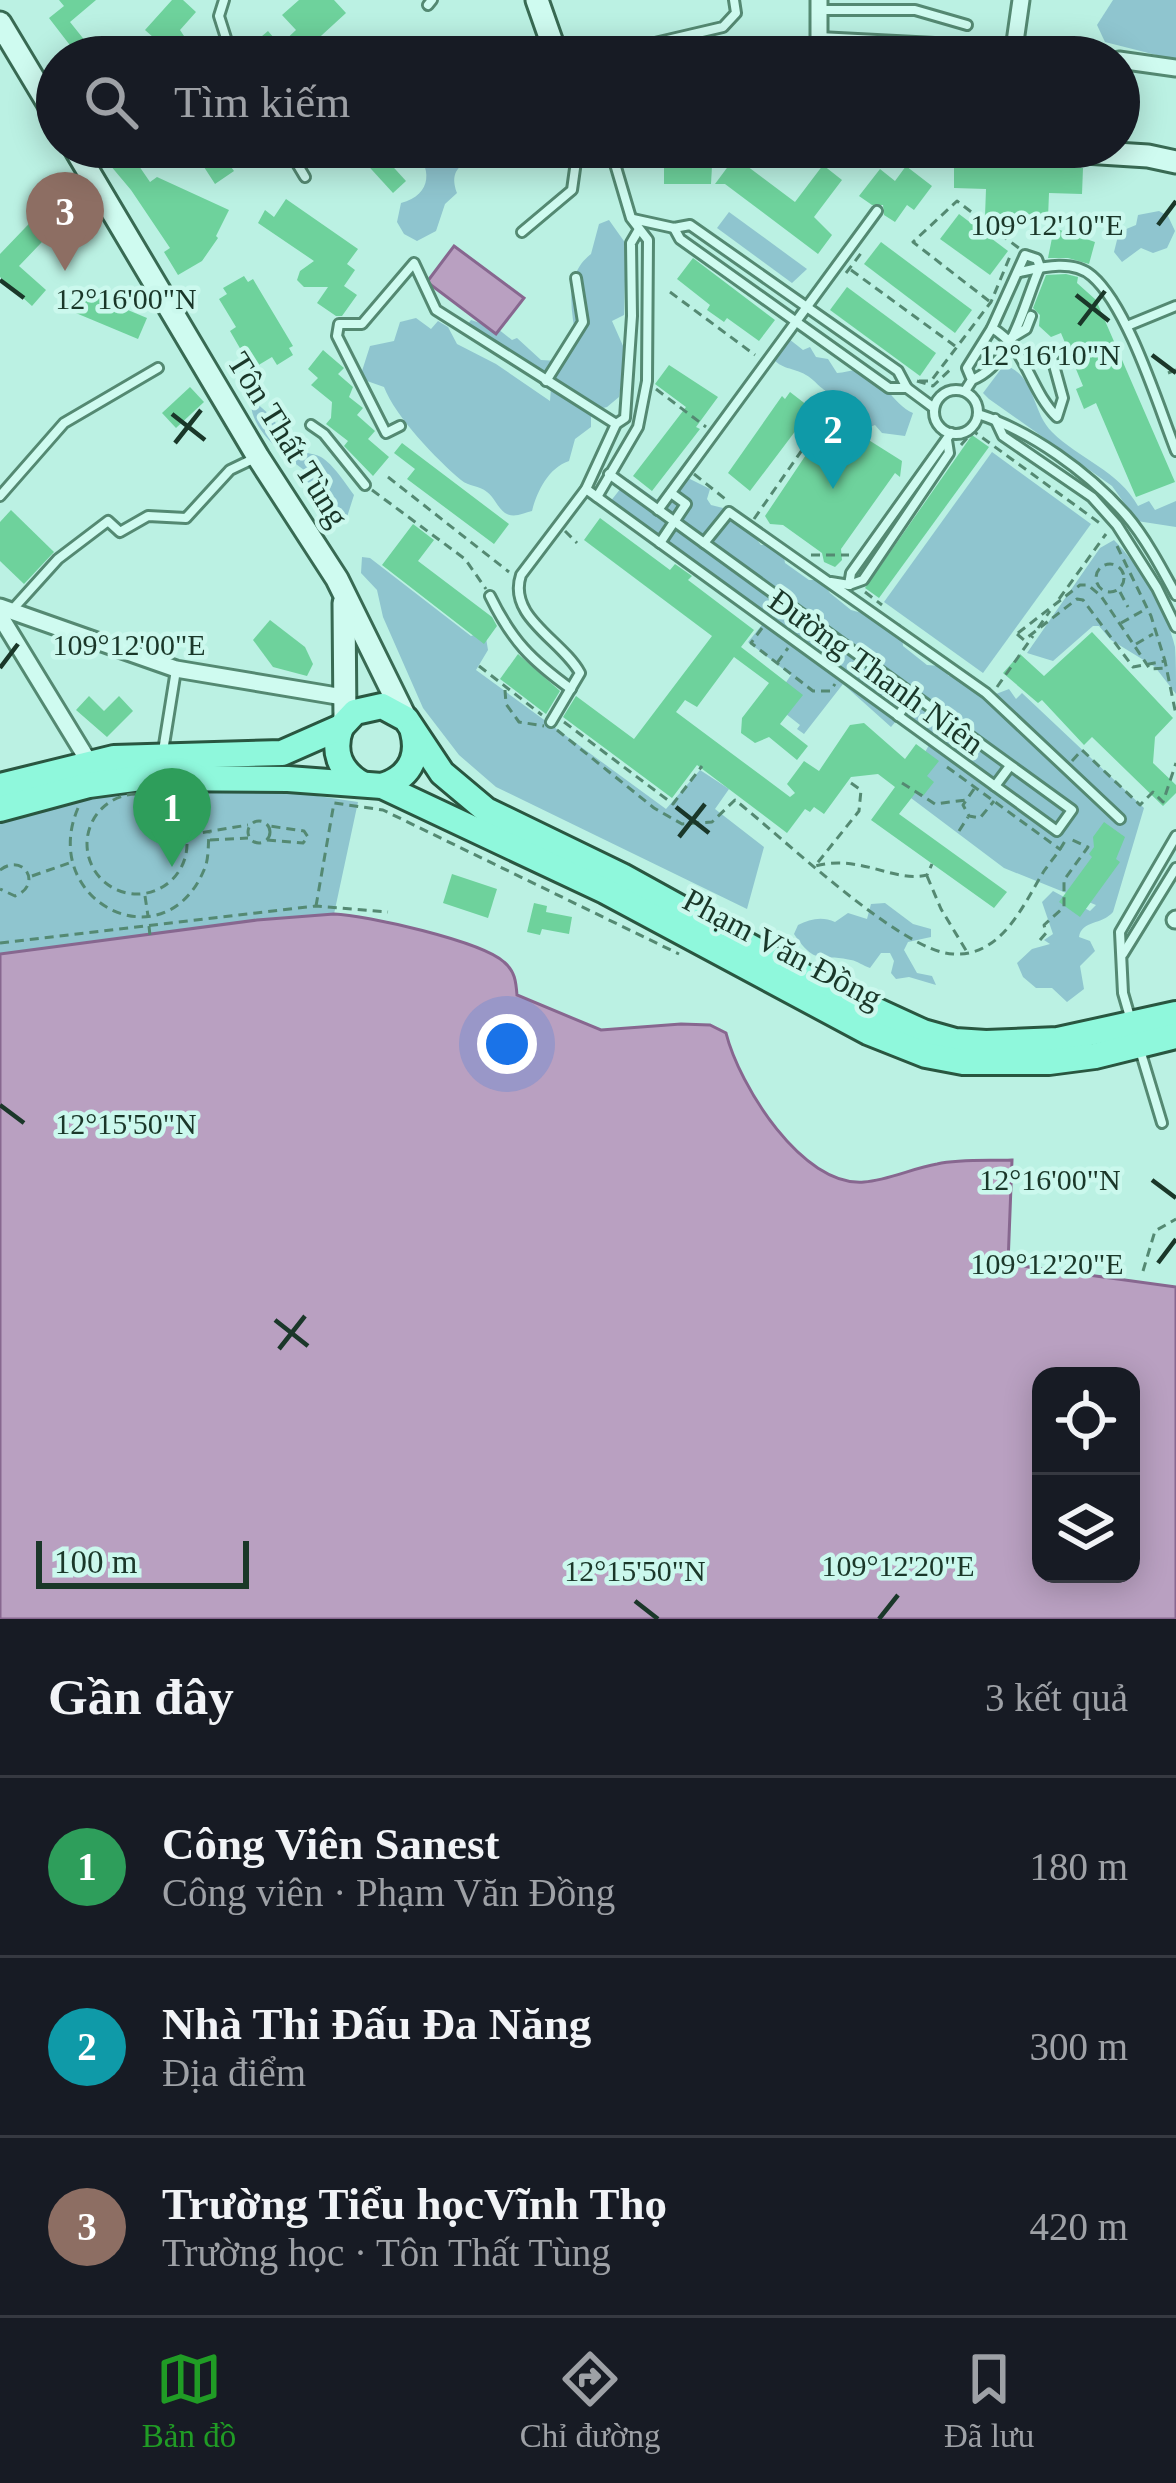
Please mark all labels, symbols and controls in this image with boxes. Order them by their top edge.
search box [36,36,1140,168]
icon: search [78,69,144,135]
text: Tìm kiếm [174,77,350,127]
pin: 3 [26,172,104,271]
text: 109°12'10"E [971,208,1123,241]
text: 12°16'00"N [55,282,197,315]
text: 12°16'10"N [979,338,1121,371]
street label: Tôn Thất Tùng [220,346,356,533]
pin: 2 [794,390,872,489]
street label: Đường Thanh Niên [762,582,991,762]
text: 109°12'00"E [53,628,205,661]
pin: 1 [133,768,211,867]
street label: Phạm Văn Đồng [677,881,888,1016]
your location [477,1014,537,1074]
text: 12°15'50"N [55,1107,197,1140]
text: 12°16'00"N [979,1163,1121,1196]
text: 109°12'20"E [971,1247,1123,1280]
map controls [1032,1367,1140,1583]
button: locate [1032,1367,1140,1475]
button: layers [1032,1475,1140,1583]
scale bar [36,1535,249,1588]
text: 100 m [54,1544,137,1580]
text: 109°12'20"E [822,1549,974,1582]
text: 12°15'50"N [564,1554,706,1587]
text: Gần đây [48,1669,234,1725]
text: 3 kết quả [985,1676,1128,1719]
text: Công Viên Sanest [162,1819,500,1869]
text: 1 [77,1845,97,1888]
text: 180 m [1029,1845,1128,1888]
text: Công viên · Phạm Văn Đồng [162,1871,615,1914]
text: Nhà Thi Đấu Đa Năng [162,1999,591,2049]
text: 2 [77,2025,97,2068]
text: 300 m [1029,2025,1128,2068]
text: Địa điểm [162,2051,306,2094]
text: Trường Tiểu họcVĩnh Thọ [162,2179,667,2229]
text: 3 [77,2205,97,2248]
text: 420 m [1029,2205,1128,2248]
text: Trường học · Tôn Thất Tùng [162,2231,611,2274]
tab: Bản đồ [142,2346,236,2455]
tab: Chỉ đường [520,2346,660,2455]
tab: Đã lưu [944,2346,1034,2455]

